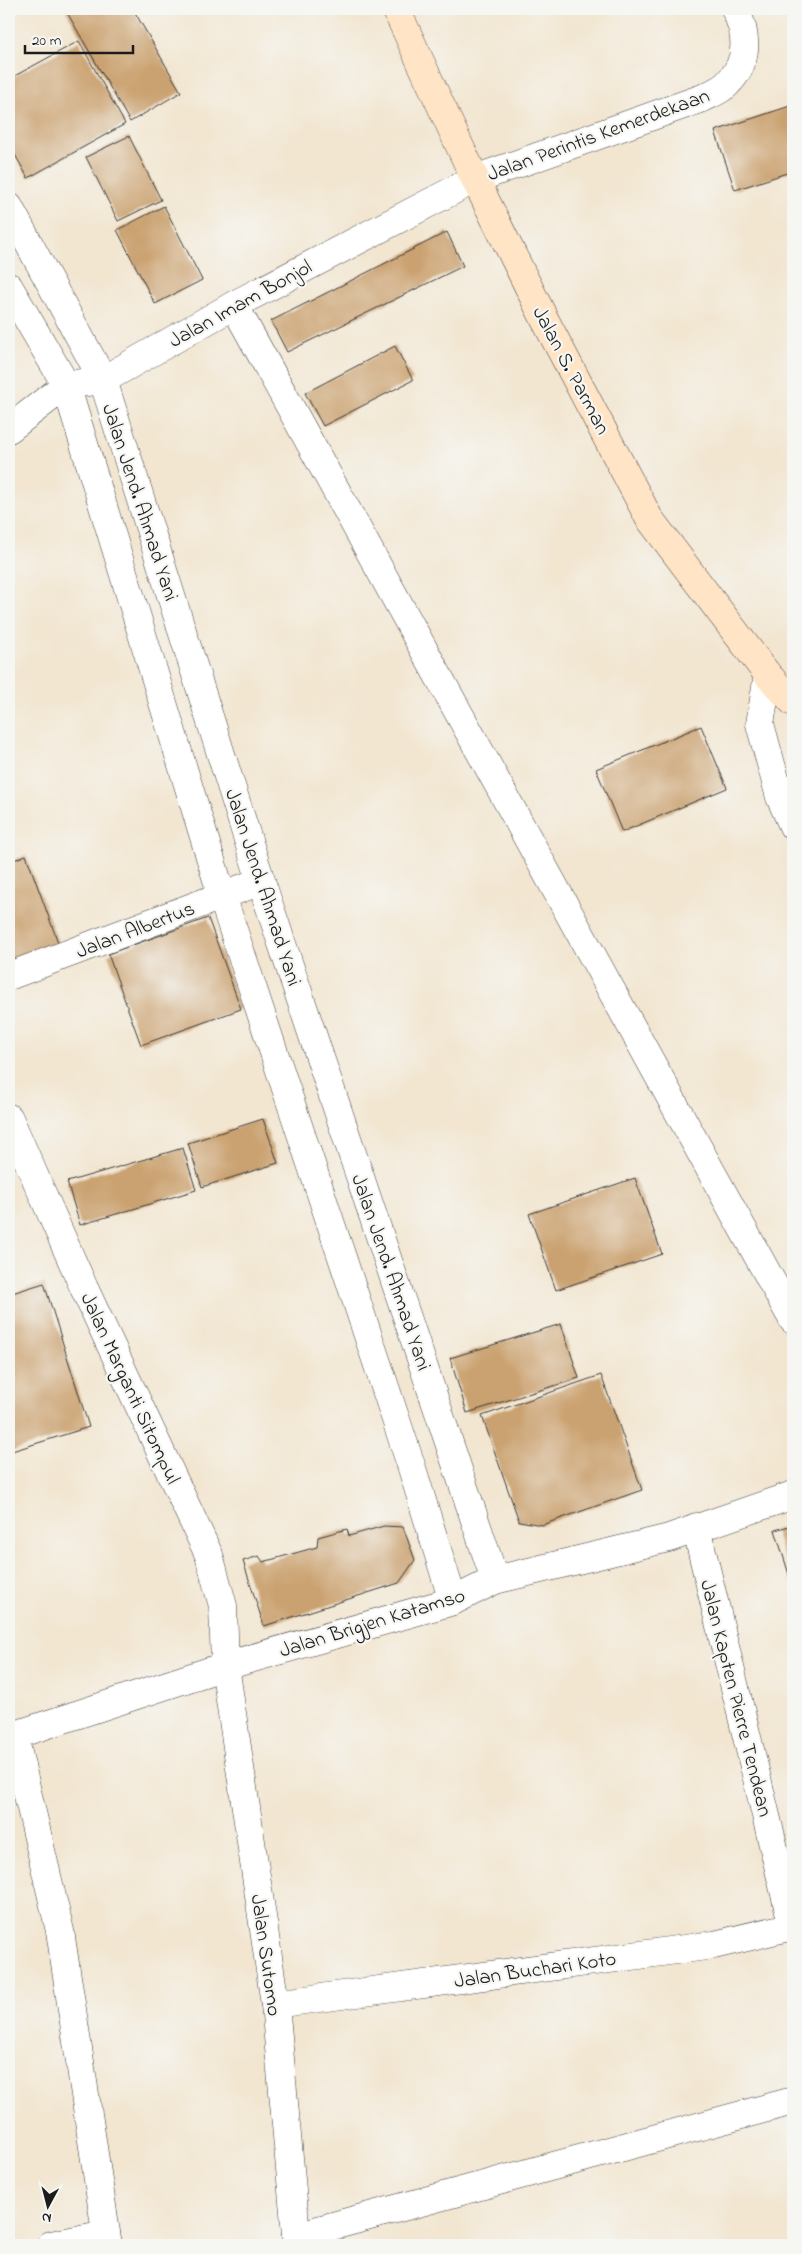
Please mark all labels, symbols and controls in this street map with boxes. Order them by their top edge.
scale bar [25,22,132,54]
text: 20 m [32,30,62,52]
street label: Jalan Perintis Kemerdekaan [483,82,714,190]
street label: Jalan Imam Bonjol [164,253,318,357]
street label: Jalan S. Parman [524,301,617,441]
street label: Jalan Jend. Ahmad Yani [93,400,185,605]
street label: Jalan Jend. Ahmad Yani [216,785,308,990]
street label: Jalan Albertus [72,894,200,967]
street label: Jalan Jend. Ahmad Yani [342,1170,438,1375]
street label: Jalan Marganti Sitompul [70,1288,187,1490]
street label: Jalan Kapten Pierre Tendean [691,1577,779,1820]
street label: Jalan Brigjen Katamso [276,1581,470,1668]
street label: Jalan Sutomo [242,1892,288,2018]
street label: Jalan Buchari Koto [452,1945,618,1997]
north arrow [22,2182,72,2232]
text: N [41,2206,53,2228]

